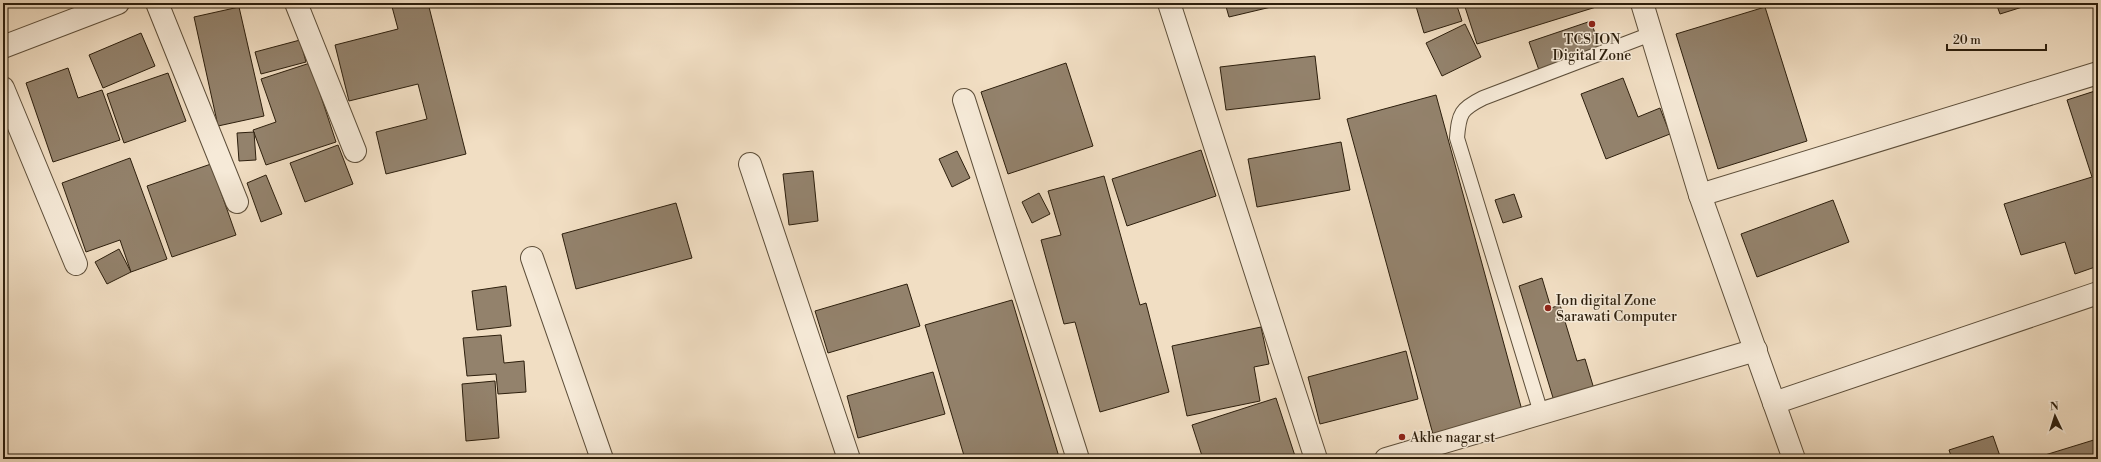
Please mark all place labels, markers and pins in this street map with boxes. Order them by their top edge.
marker: TCS ION Digital Zone [1587,19,1597,29]
place label: TCS ION Digital Zone [1553,31,1631,65]
place label: Ion digital Zone Sarawati Computer [1556,292,1677,326]
marker: Ion digital Zone Sarawati Computer [1543,303,1553,313]
place label: Akhe nagar st [1409,429,1495,447]
marker: Akhe nagar st [1397,432,1407,442]

